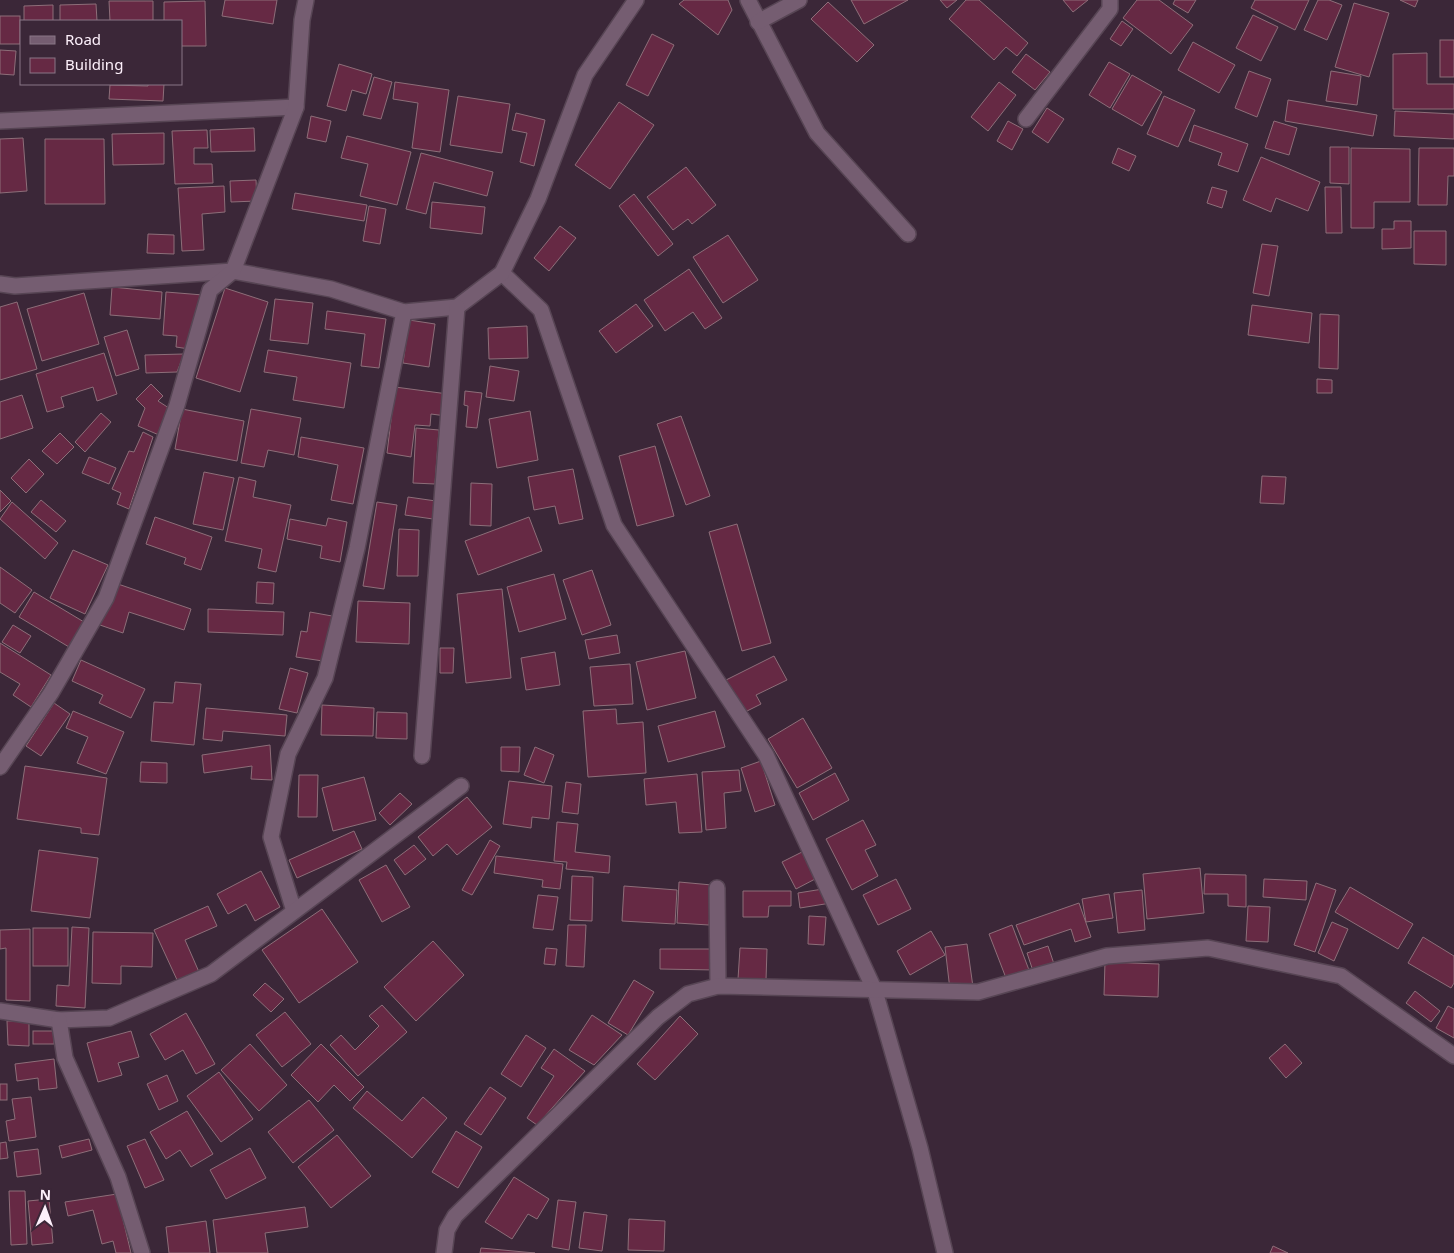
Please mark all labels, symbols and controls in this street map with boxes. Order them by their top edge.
legend [20,20,182,85]
text: Road [65,29,101,49]
text: Building [65,54,123,74]
north arrow [20,1183,70,1233]
text: N [39,1185,51,1204]

